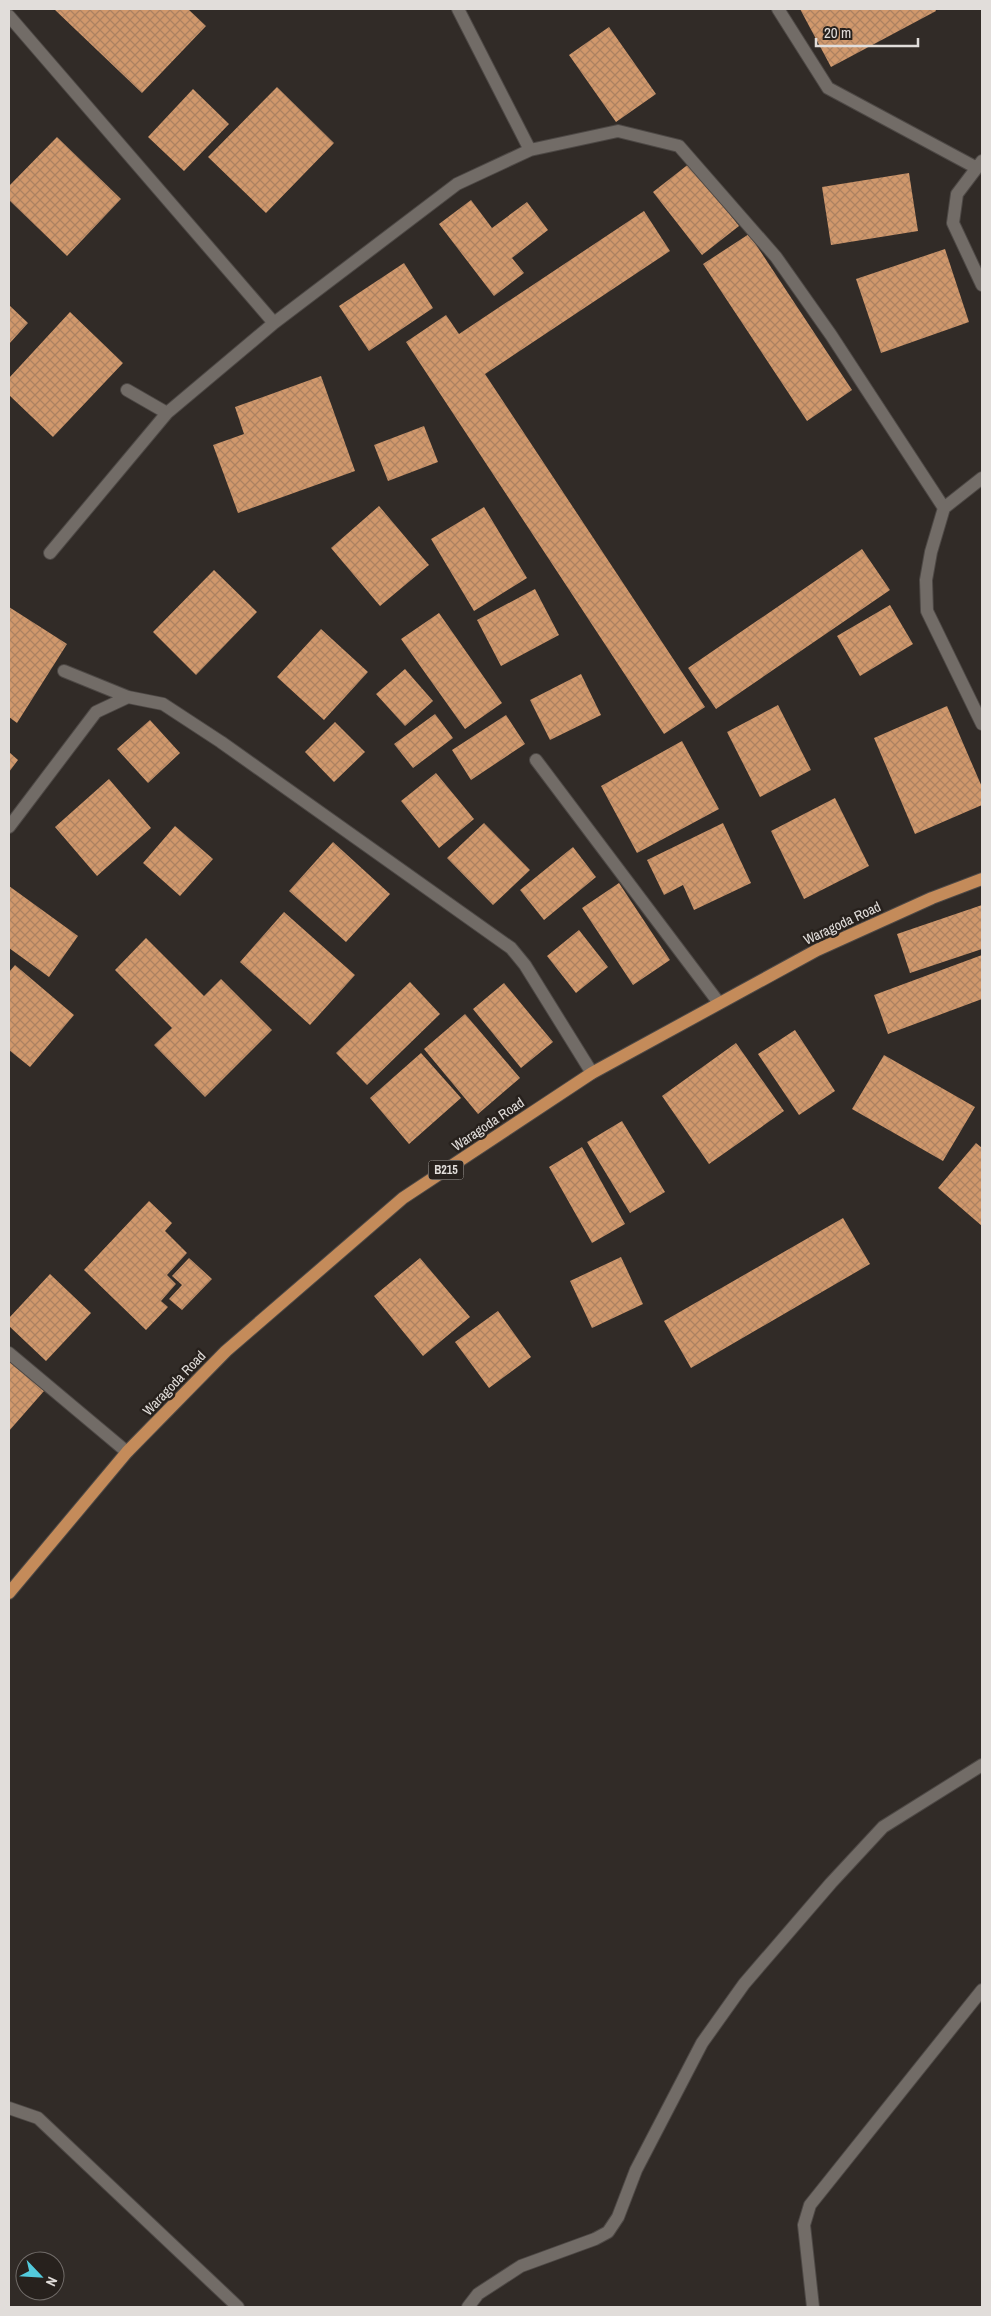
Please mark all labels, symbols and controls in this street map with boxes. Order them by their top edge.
scale bar [816,15,918,47]
text: 20 m [824,22,851,43]
street label: Waragoda Road [800,897,884,949]
street label: Waragoda Road [448,1093,528,1155]
road number: B215 [428,1160,464,1180]
street label: Waragoda Road [139,1347,209,1419]
north arrow [15,2251,65,2301]
text: N [42,2274,62,2289]

